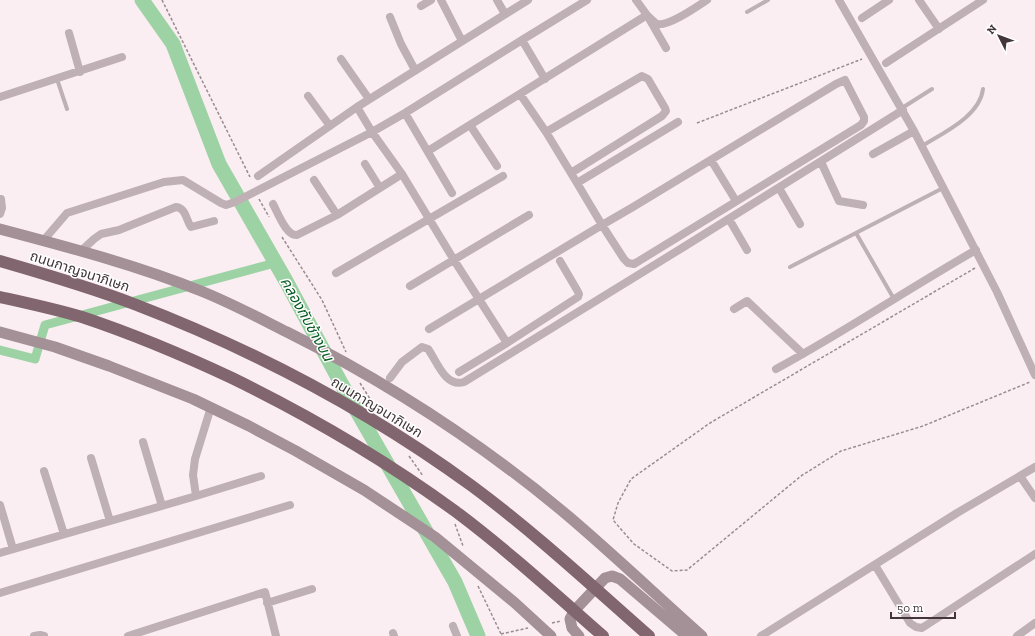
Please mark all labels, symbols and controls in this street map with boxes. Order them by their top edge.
north arrow [979,16,1019,56]
text: N [984,22,1000,37]
street label: ถนนกาญจนาภิเษก [28,247,132,296]
water label: คลองทับช้างบน [277,274,338,365]
street label: ถนนกาญจนาภิเษก [328,373,426,441]
scale bar [891,594,955,620]
text: 50 m [897,601,924,615]

